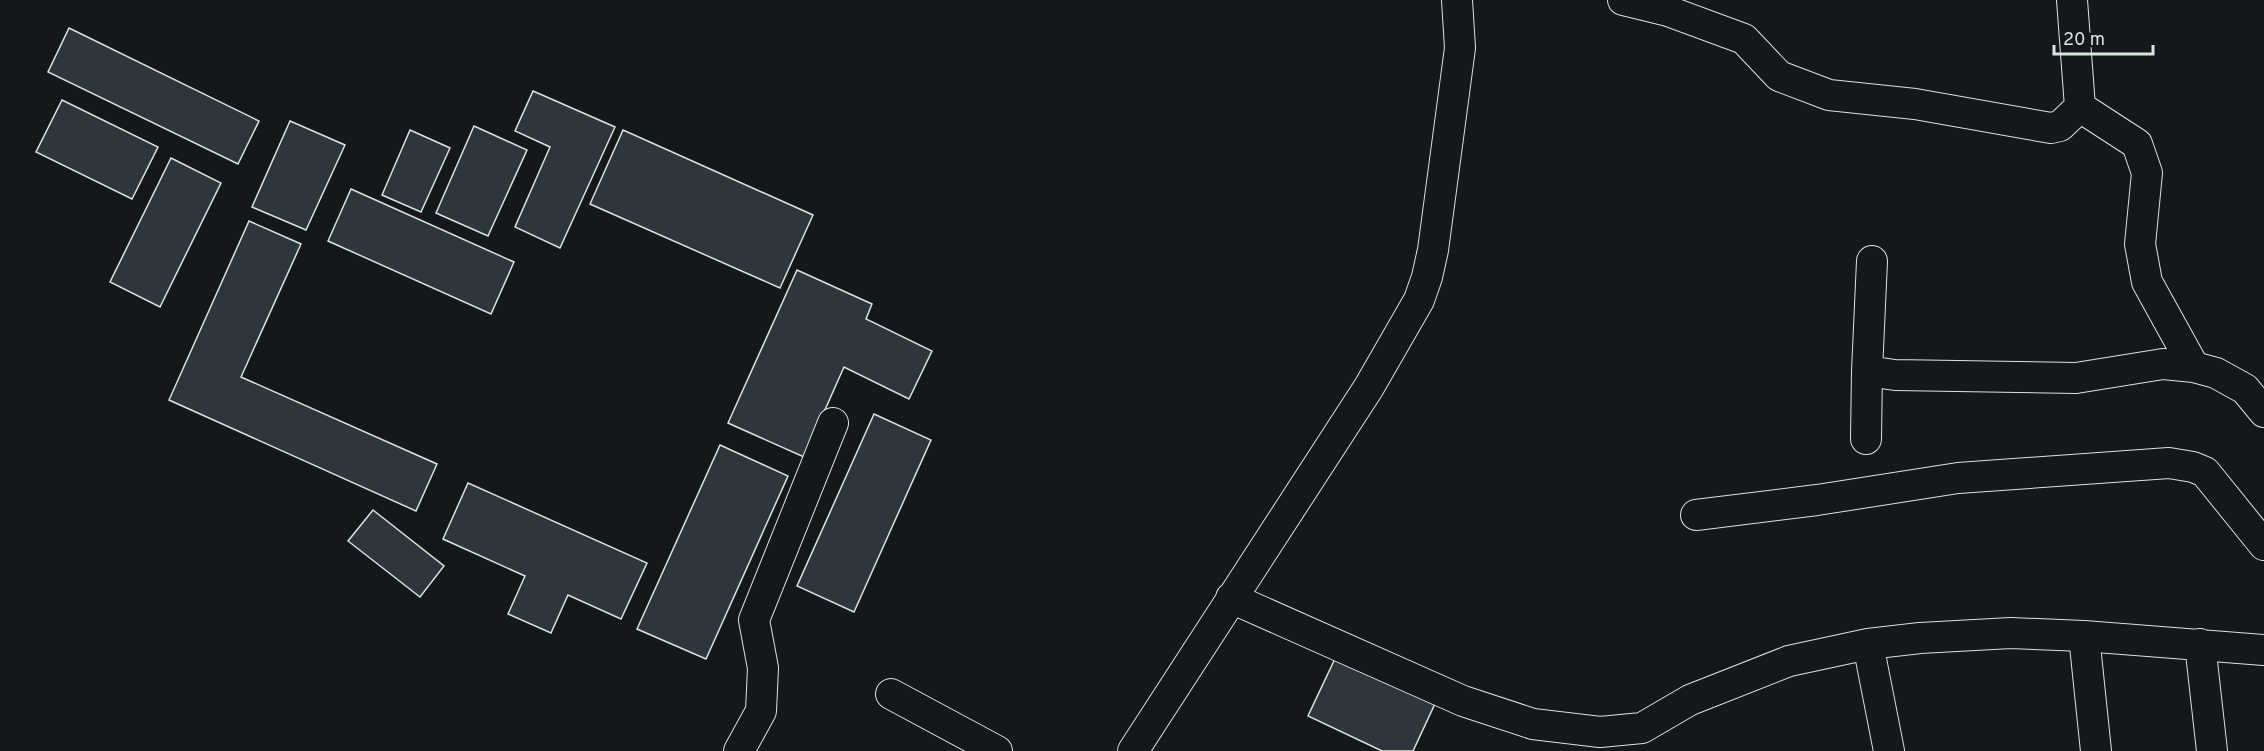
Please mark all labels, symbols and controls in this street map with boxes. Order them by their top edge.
scale bar [2054,18,2153,56]
text: 20 m [2063,29,2105,52]

